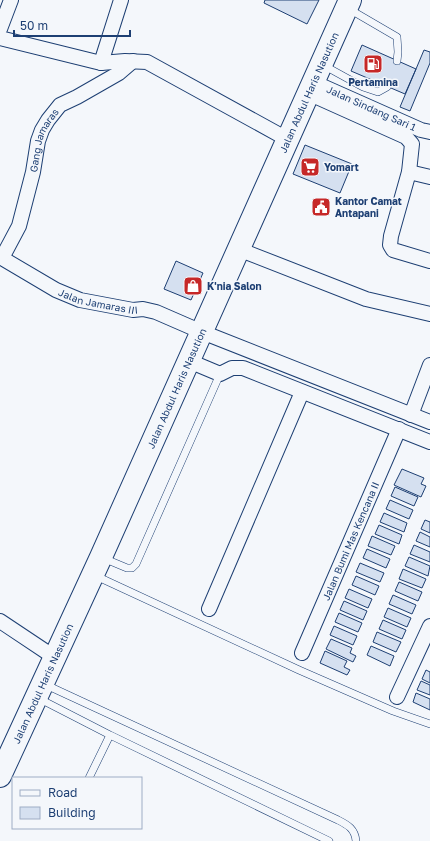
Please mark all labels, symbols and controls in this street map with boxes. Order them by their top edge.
scale bar [14,12,130,38]
text: 50 m [20,18,48,33]
street label: Jalan Abdul Haris Nasution [277,30,341,155]
fuel station icon: Pertamina [362,53,384,75]
place label: Pertamina [348,76,398,88]
street label: Jalan Sindang Sari 1 [325,83,418,133]
street label: Gang Jamaras [27,106,61,173]
supermarket icon: Yomart [299,156,321,178]
place label: Yomart [324,161,359,173]
place label: Kantor Camat Antapani [335,195,402,219]
public building icon: Kantor Camat Antapani [310,196,332,218]
shop icon: K'nia Salon [182,275,204,297]
place label: K'nia Salon [207,280,262,292]
street label: Jalan Jamaras III [57,286,138,316]
street label: Jalan Abdul Haris Nasution [144,326,209,450]
street label: Jalan Bumi Mas Kencana II [320,480,381,602]
street label: Jalan Abdul Haris Nasution [10,622,76,745]
legend [12,777,142,829]
text: Road [48,785,77,800]
text: Building [48,805,96,820]

